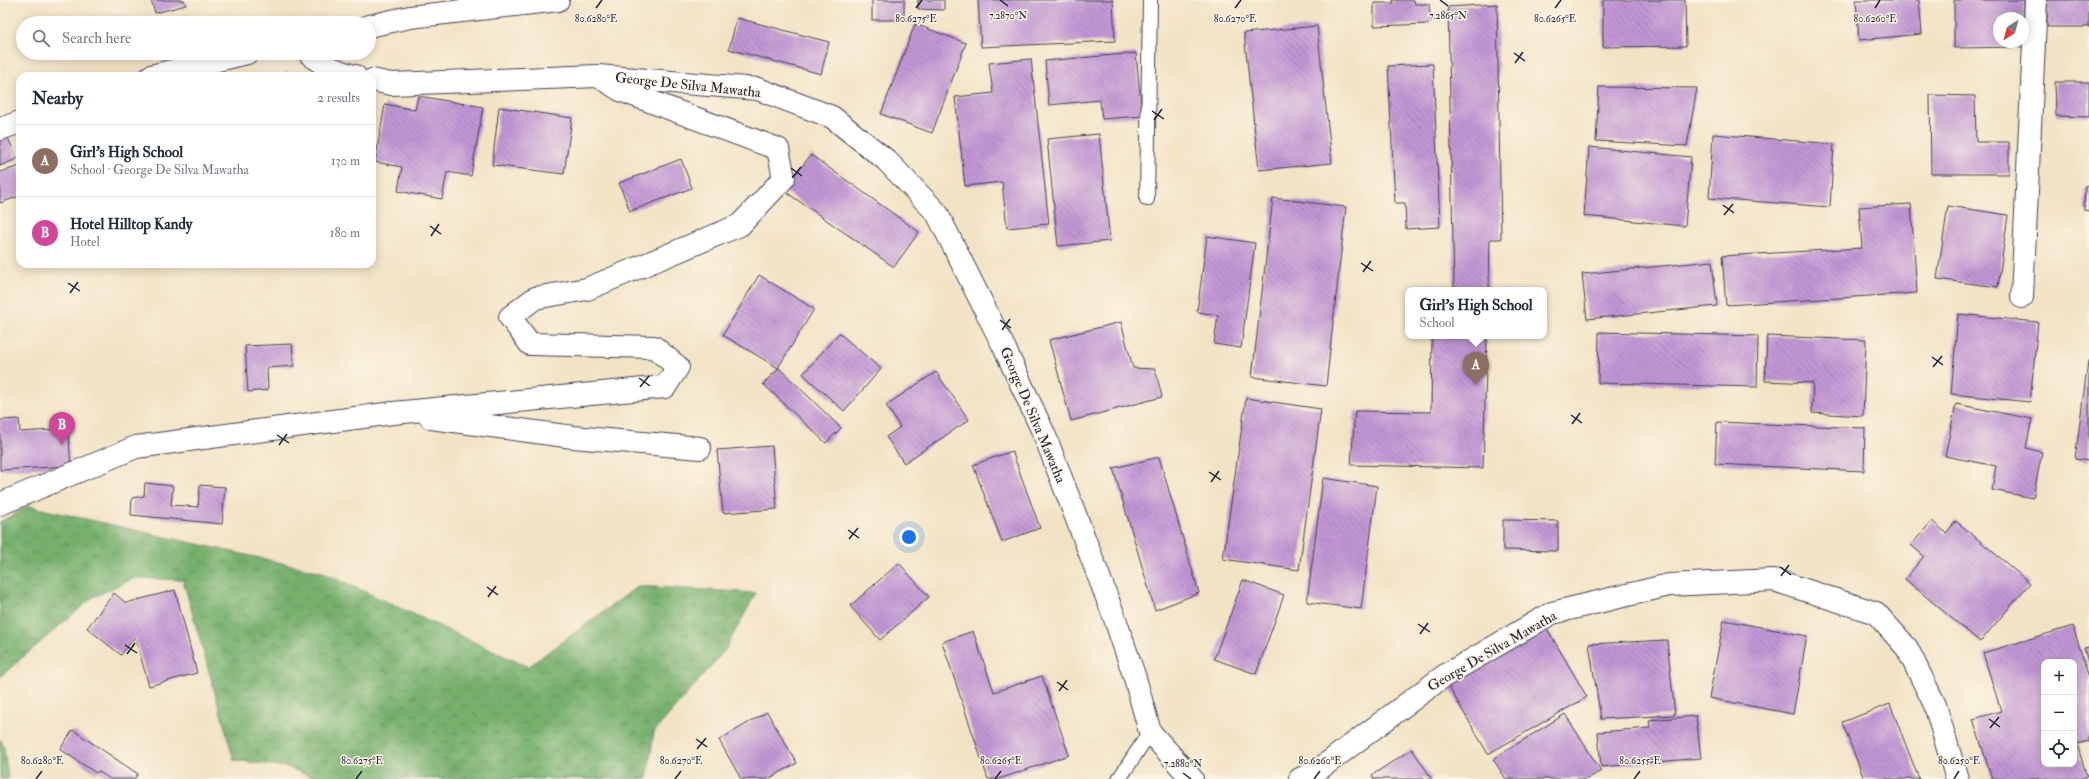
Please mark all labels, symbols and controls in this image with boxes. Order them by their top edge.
text: 7.2870°N [989,10,1027,22]
text: 7.2865°N [1429,10,1467,22]
north arrow [1993,12,2029,48]
text: 80.6280°E [575,13,617,25]
text: 80.6275°E [895,13,937,25]
text: 80.6270°E [1214,13,1256,25]
text: 80.6265°E [1534,13,1576,25]
text: 80.6260°E [1854,13,1896,25]
search box [16,16,376,60]
icon: search [30,27,52,49]
text: Search here [62,29,131,48]
street label: George De Silva Mawatha [614,69,762,101]
text: Nearby [32,88,83,109]
text: 2 results [317,90,360,106]
text: Girl's High School [70,143,183,162]
text: A [41,153,49,169]
text: 130 m [331,153,360,169]
text: School · George De Silva Mawatha [70,162,249,178]
text: Hotel Hilltop Kandy [70,215,192,234]
text: B [41,225,49,241]
text: 180 m [330,225,360,241]
text: Hotel [70,234,100,250]
popup [1405,287,1547,339]
text: Girl's High School [1420,296,1533,315]
text: School [1420,315,1455,331]
street label: George De Silva Mawatha [997,344,1069,486]
pin: A [1463,352,1489,385]
pin: B [49,412,75,445]
your location [899,527,919,547]
street label: George De Silva Mawatha [1424,607,1560,695]
map controls [2041,659,2077,767]
button: + [2041,659,2077,695]
button: − [2041,695,2077,731]
button: locate [2041,731,2077,767]
text: 80.6280°E [21,755,63,767]
text: 80.6275°E [341,755,383,767]
text: 80.6270°E [660,755,702,767]
text: 80.6265°E [980,755,1022,767]
text: 80.6260°E [1299,755,1341,767]
text: 80.6255°E [1619,755,1661,767]
text: 80.6250°E [1938,755,1980,767]
text: 7.2880°N [1164,758,1202,770]

